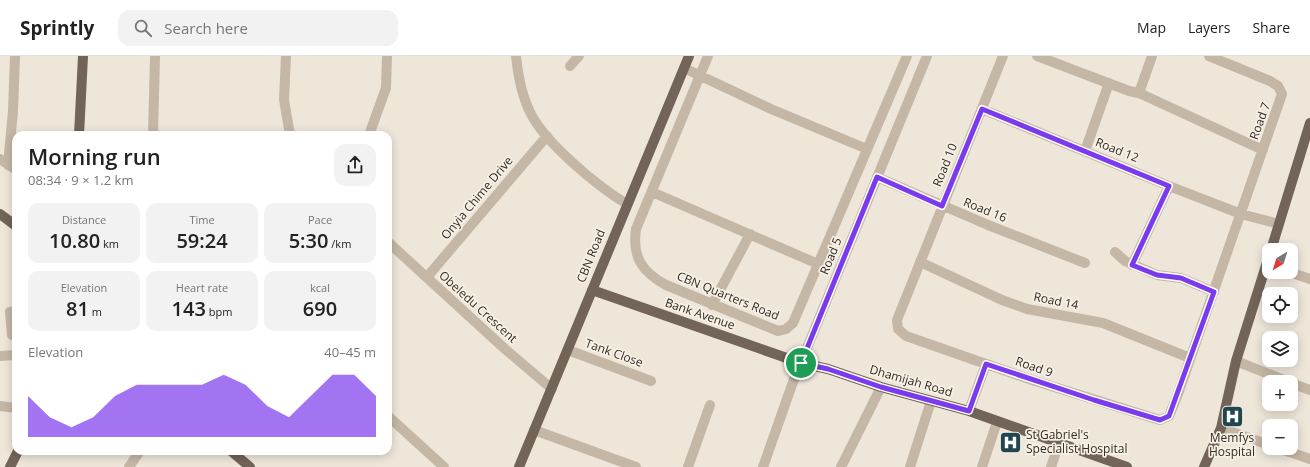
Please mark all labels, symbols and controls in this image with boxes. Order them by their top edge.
search box [118,10,398,46]
text: Sprintly [20,15,94,41]
icon: search [132,17,154,39]
text: Search here [164,18,248,38]
text: Map [1137,18,1166,37]
text: Layers [1188,18,1230,37]
text: Share [1252,18,1290,37]
street label: Road 7 [1245,100,1274,142]
street label: Road 12 [1093,133,1142,166]
street label: Road 10 [928,140,961,189]
text: Morning run [28,141,161,171]
button: share [334,144,376,186]
street label: Onyia Chime Drive [437,152,517,243]
text: 08:34 · 9 × 1.2 km [28,171,133,189]
street label: Road 16 [961,193,1010,226]
text: Distance [62,212,106,227]
text: Time [189,212,215,227]
text: Pace [308,212,332,227]
text: 10.80 [49,227,100,254]
text: 59:24 [176,227,228,254]
text: 5:30 [289,227,328,254]
street label: CBN Road [572,227,609,285]
street label: Road 5 [815,235,846,277]
text: km [100,236,119,251]
text: /km [328,236,351,251]
north arrow [1262,243,1298,279]
map controls [1262,243,1298,455]
street label: Obeledu Crescent [435,267,521,346]
street label: CBN Quarters Road [674,267,782,324]
text: Elevation [61,280,107,295]
text: Heart rate [176,280,228,295]
text: kcal [310,280,330,295]
button: locate [1262,287,1298,323]
street label: Road 14 [1032,288,1080,313]
street label: Bank Avenue [663,294,738,334]
text: 81 [66,295,89,322]
text: 143 [172,295,206,322]
text: 690 [303,295,337,322]
text: m [89,304,102,319]
text: bpm [206,304,232,319]
button: layers [1262,331,1298,367]
street label: Tank Close [583,334,646,371]
text: Elevation [28,343,83,361]
text: 40–45 m [324,343,376,361]
pin [784,346,818,380]
icon: arrive [790,352,812,374]
street label: Road 9 [1013,352,1055,381]
street label: Dhamijah Road [868,361,955,400]
button: + [1262,375,1298,411]
hospital icon: Memfys Hospital [1219,404,1245,430]
button: − [1262,419,1298,455]
place label: St Gabriel's Specialist Hospital [1026,426,1127,457]
hospital icon: St Gabriel's Specialist Hospital [997,429,1023,455]
place label: Memfys Hospital [1209,429,1255,460]

